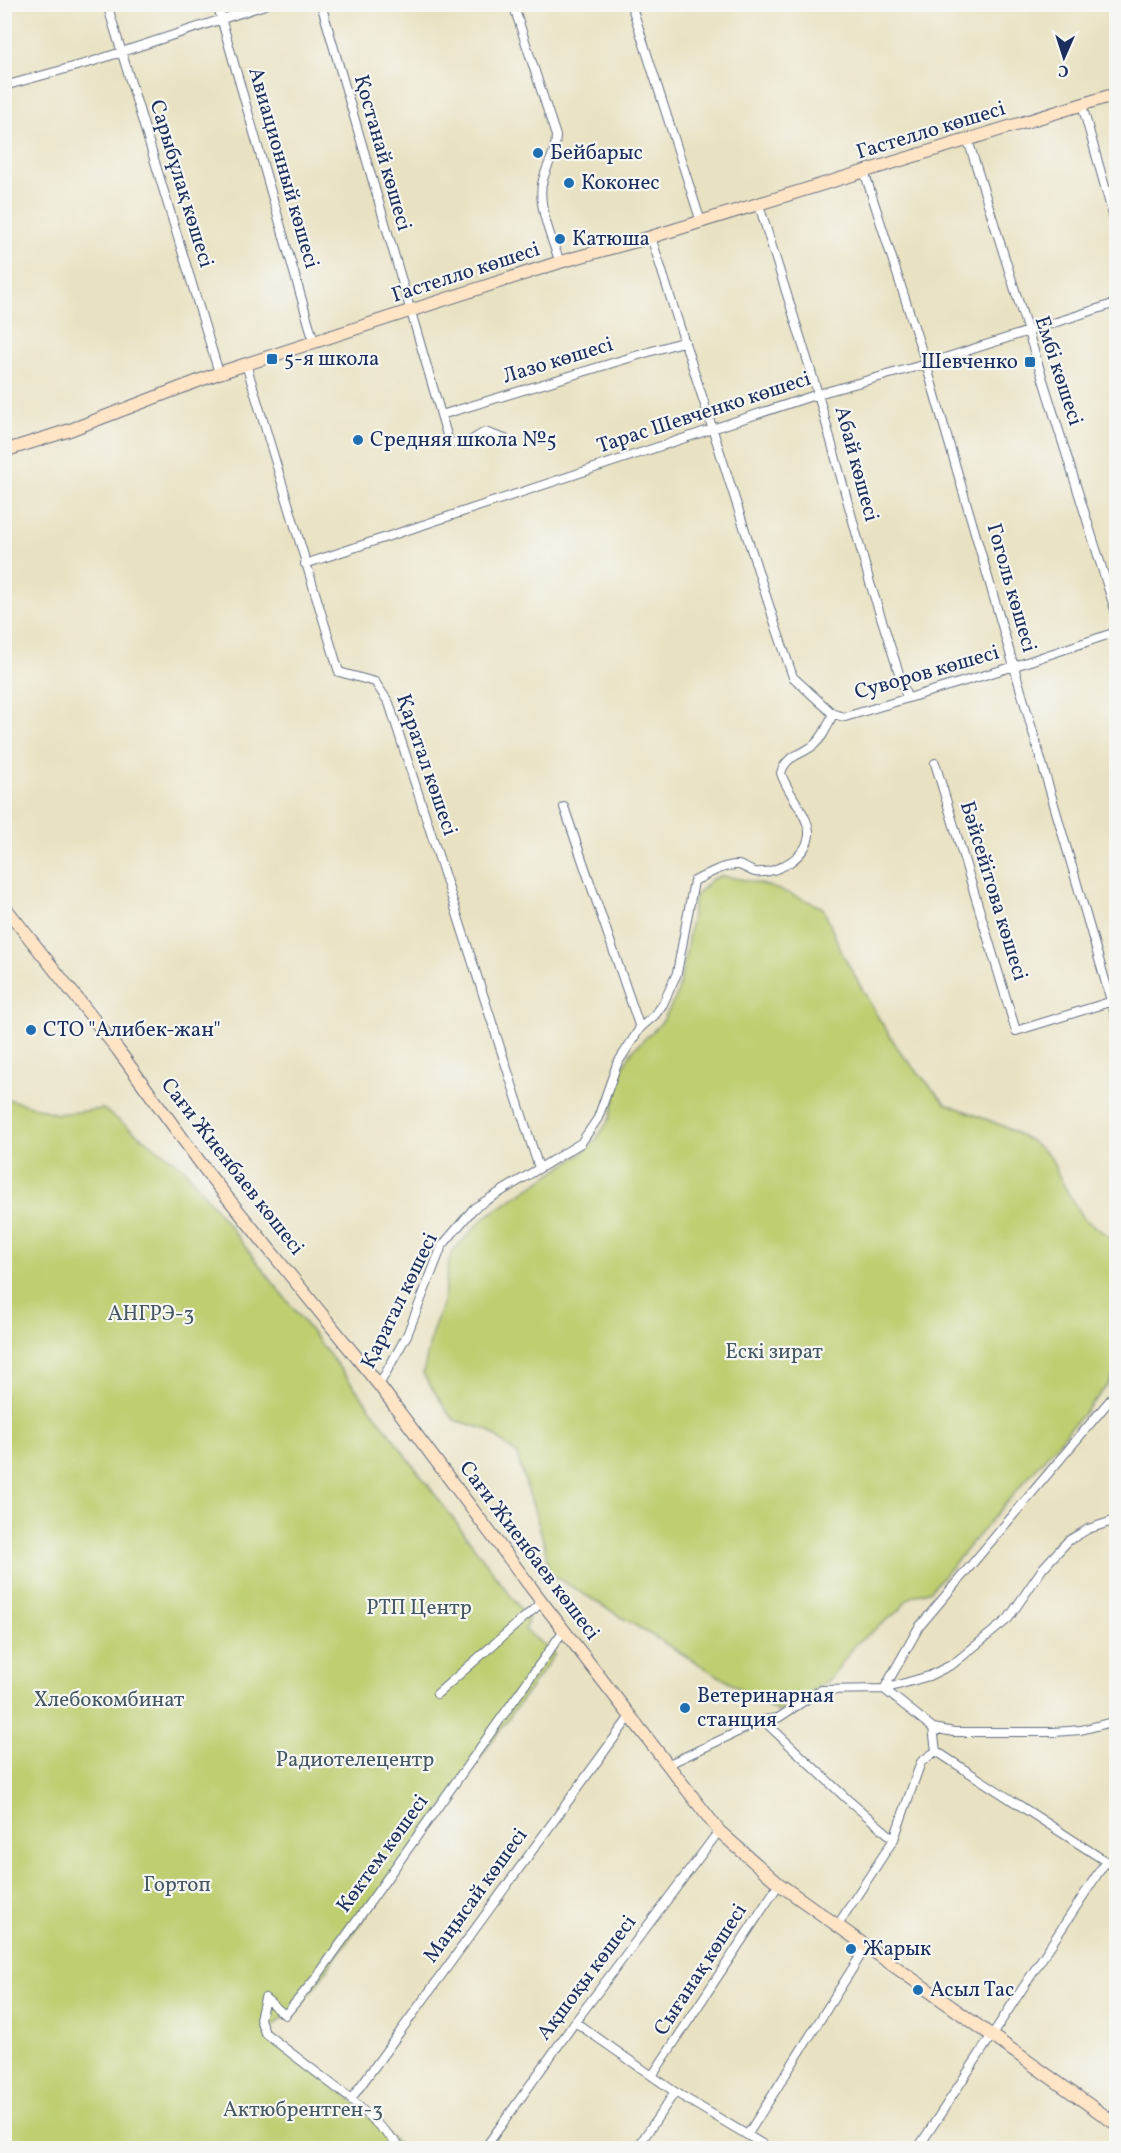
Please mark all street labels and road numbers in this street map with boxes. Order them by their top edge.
street label: Авиационный көшесі [240,64,326,272]
street label: Қостанай көшесі [346,71,418,235]
street label: Гастелло көшесі [853,95,1009,167]
street label: Сарыбұлақ көшесі [142,96,220,272]
street label: Гастелло көшесі [388,235,544,311]
street label: Ембі көшесі [1027,312,1089,430]
street label: Лазо көшесі [499,330,617,392]
street label: Тарас Шевченко көшесі [593,365,815,461]
street label: Абай көшесі [827,403,885,525]
street label: Гоголь көшесі [979,520,1043,656]
street label: Суворов көшесі [851,638,1003,708]
street label: Қаратал көшесі [388,690,464,840]
street label: Бәйсейітова көшесі [952,798,1034,984]
street label: Сағи Жиенбаев көшесі [154,1072,310,1262]
street label: Қаратал көшесі [354,1228,446,1374]
street label: Сағи Жиенбаев көшесі [452,1455,606,1647]
street label: Көктем көшесі [330,1789,436,1919]
street label: Маңысай көшесі [417,1823,535,1969]
street label: Сығанақ көшесі [647,1898,755,2042]
street label: Ақшоқы көшесі [530,1909,644,2047]

